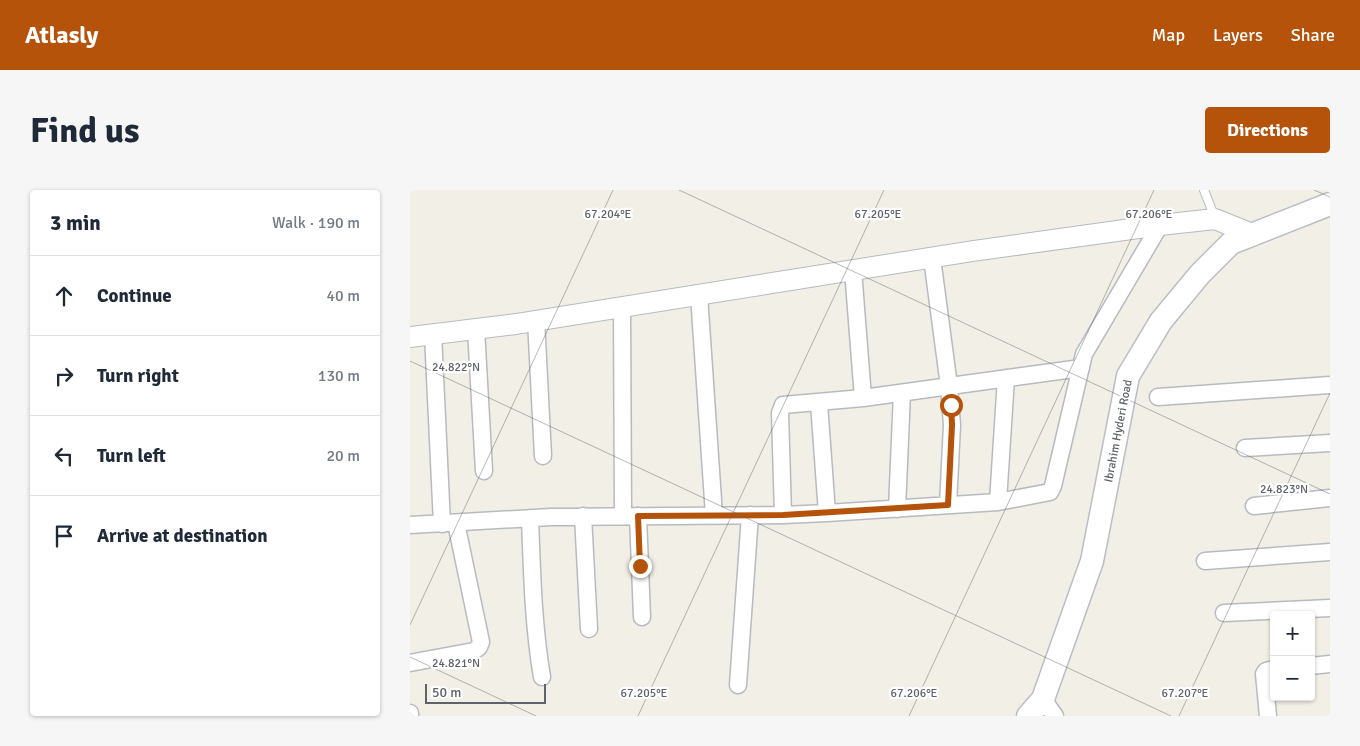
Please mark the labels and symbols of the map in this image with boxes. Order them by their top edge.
text: 67.204°E [585,207,632,222]
text: 67.205°E [855,207,902,222]
text: 67.206°E [1126,207,1173,222]
text: 24.822°N [432,360,480,375]
street label: Ibrahim Hyderi Road [1101,378,1136,484]
route start [940,394,963,417]
text: 24.823°N [1260,482,1308,497]
route end [629,555,652,578]
text: 24.821°N [432,656,480,671]
scale bar [425,681,546,704]
text: 67.205°E [621,686,668,701]
text: 67.206°E [891,686,938,701]
text: 67.207°E [1162,686,1209,701]

